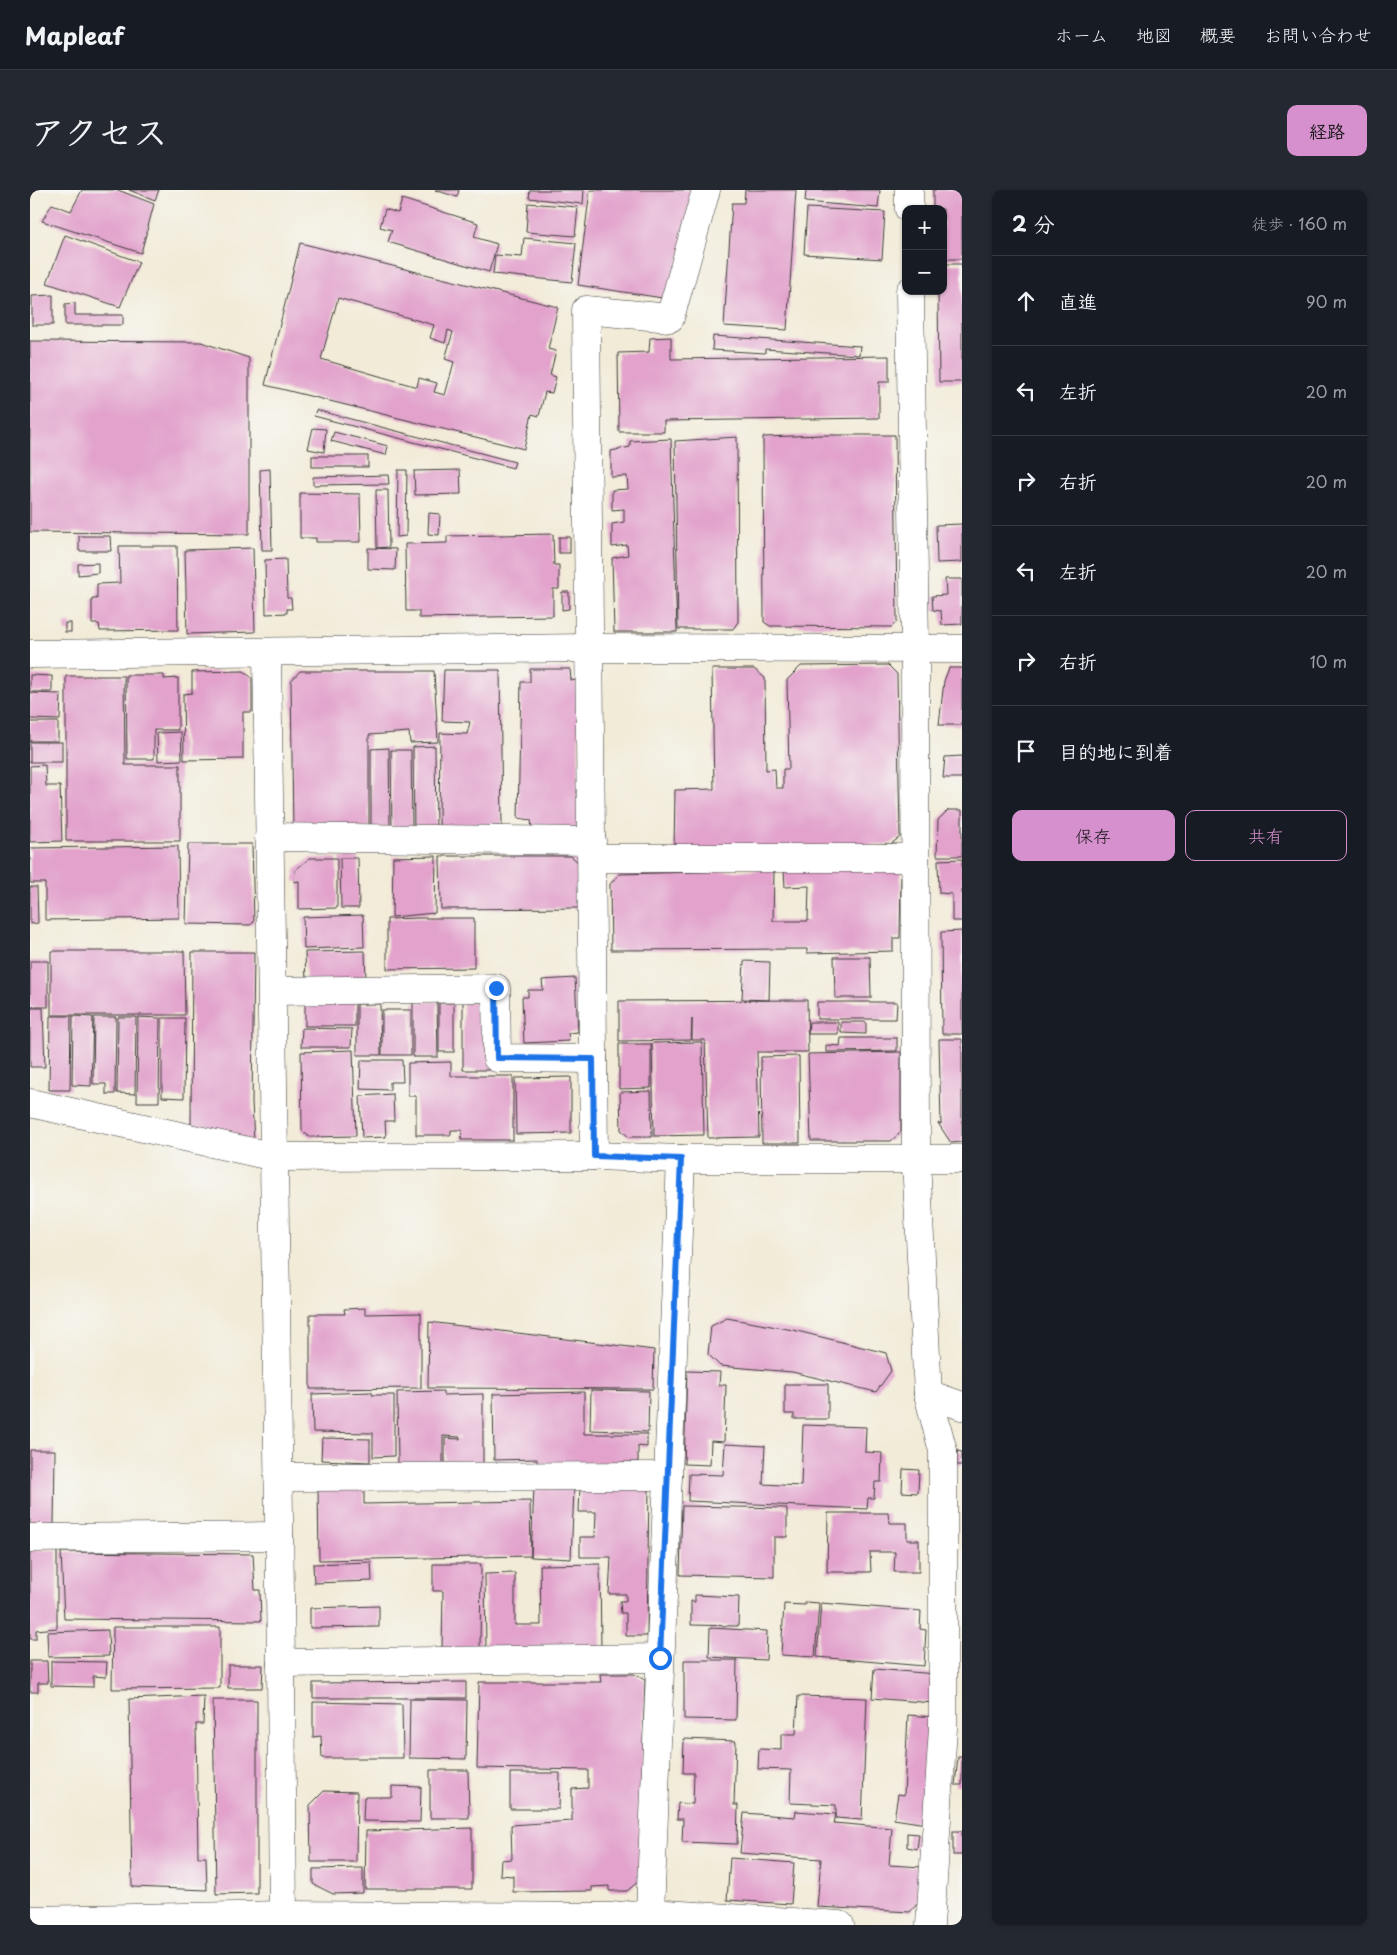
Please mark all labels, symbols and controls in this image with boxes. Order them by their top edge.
text: Mapleaf [25,17,124,53]
text: ホーム [1055,21,1108,48]
text: 地図 [1136,21,1172,48]
text: 概要 [1200,21,1236,48]
text: お問い合わせ [1264,21,1372,48]
text: アクセス [30,104,168,157]
button: 経路 [1287,105,1367,156]
map controls [902,205,947,295]
button: + [902,205,947,250]
text: 2 分 [1012,207,1054,239]
text: 徒歩 · 160 m [1252,211,1347,235]
button: − [902,250,947,295]
icon: ahead [1012,287,1040,315]
text: 直進 [1059,287,1097,315]
text: 90 m [1306,289,1347,313]
icon: left [1012,377,1040,405]
text: 左折 [1059,377,1097,405]
text: 20 m [1306,379,1347,403]
icon: right [1012,467,1040,495]
text: 右折 [1059,467,1097,495]
text: 20 m [1306,469,1347,493]
icon: left [1012,557,1040,585]
text: 左折 [1059,557,1097,585]
text: 20 m [1306,559,1347,583]
icon: right [1012,647,1040,675]
text: 右折 [1059,647,1097,675]
text: 10 m [1310,649,1347,673]
icon: arrive [1012,737,1040,765]
text: 目的地に到着 [1059,737,1173,765]
button: 保存 [1012,810,1175,861]
button: 共有 [1185,810,1347,861]
route end [485,977,508,1000]
route start [649,1647,672,1670]

